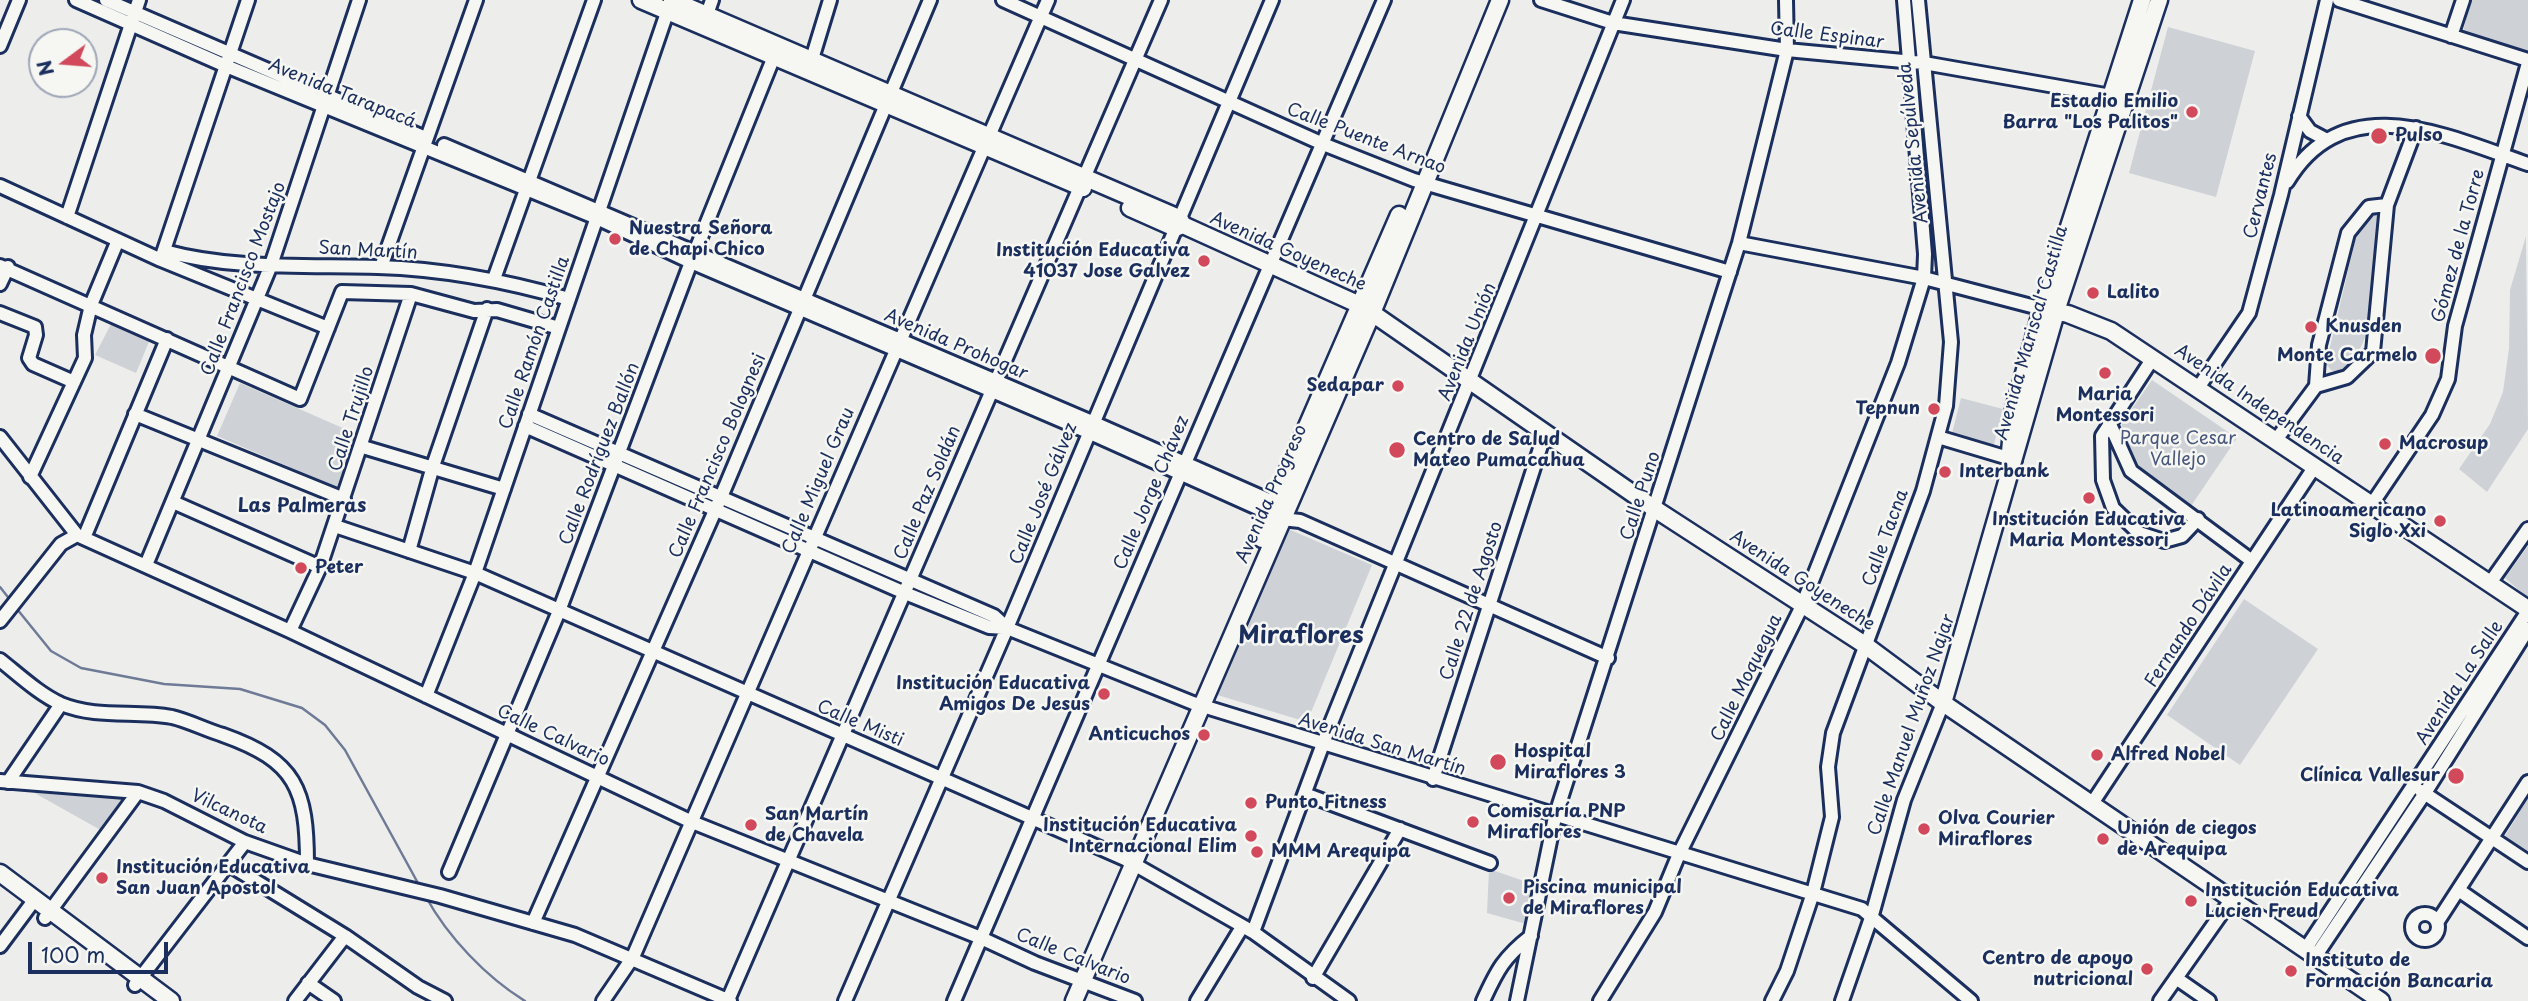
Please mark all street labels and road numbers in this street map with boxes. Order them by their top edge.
street label: Calle Espinar [1769,18,1885,54]
street label: Avenida Tarapacá [265,55,419,133]
street label: Avenida Sepúlveda [1895,61,1933,225]
street label: Calle Puente Arnao [1283,99,1449,179]
street label: Cervantes [2240,151,2282,241]
street label: Gómez de la Torre [2428,167,2490,325]
street label: Calle Francisco Mostajo [197,179,291,379]
street label: Avenida Goyeneche [1207,208,1369,296]
street label: Avenida Mariscal Castilla [1991,223,2073,443]
street label: San Martín [318,238,418,264]
street label: Calle Ramón Castilla [495,254,575,432]
street label: Avenida Unión [1434,280,1502,404]
street label: Avenida Prohogar [881,305,1031,385]
street label: Avenida Independencia [2170,340,2348,470]
street label: Calle Francisco Bolognesi [665,350,771,562]
street label: Calle Rodríguez Ballón [555,360,645,548]
street label: Calle Trujillo [325,364,379,474]
street label: Calle Miguel Grau [778,404,860,558]
street label: Calle Jorge Chávez [1110,413,1194,573]
street label: Calle José Gálvez [1006,420,1082,568]
street label: Avenida Progreso [1232,421,1312,567]
street label: Calle Paz Soldán [890,423,966,563]
street label: Calle Puno [1616,449,1666,543]
street label: Calle Tacna [1858,487,1914,589]
street label: Calle 22 de Agosto [1436,519,1508,683]
street label: Avenida Goyeneche [1725,526,1879,636]
street label: Fernando Dávila [2141,560,2237,692]
street label: Calle Moquegua [1707,611,1787,745]
street label: Calle Manuel Muñoz Najar [1864,611,1960,839]
street label: Avenida La Salle [2412,617,2508,749]
street label: Calle Misti [813,696,907,752]
street label: Calle Calvario [493,700,613,772]
street label: Avenida San Martín [1296,709,1468,781]
street label: Vilcanota [188,785,270,839]
street label: Calle Calvario [1013,924,1133,990]

